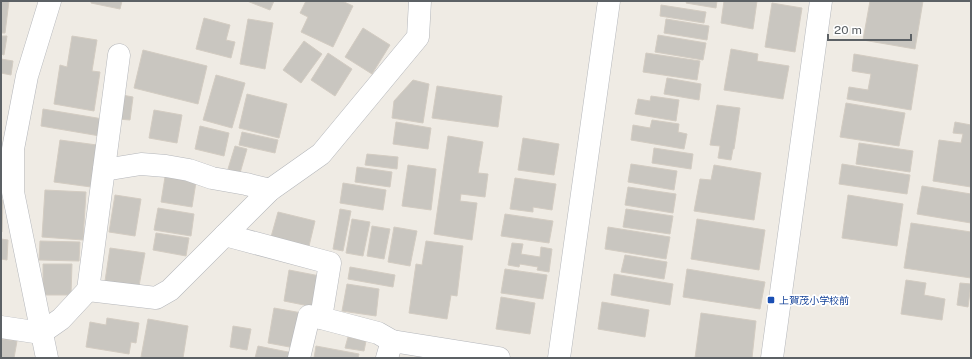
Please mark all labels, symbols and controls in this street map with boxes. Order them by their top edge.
scale bar [828,16,911,42]
text: 20 m [834,23,862,37]
place label: 上賀茂小学校前 [779,294,849,306]
marker: 上賀茂小学校前 [766,295,776,305]

